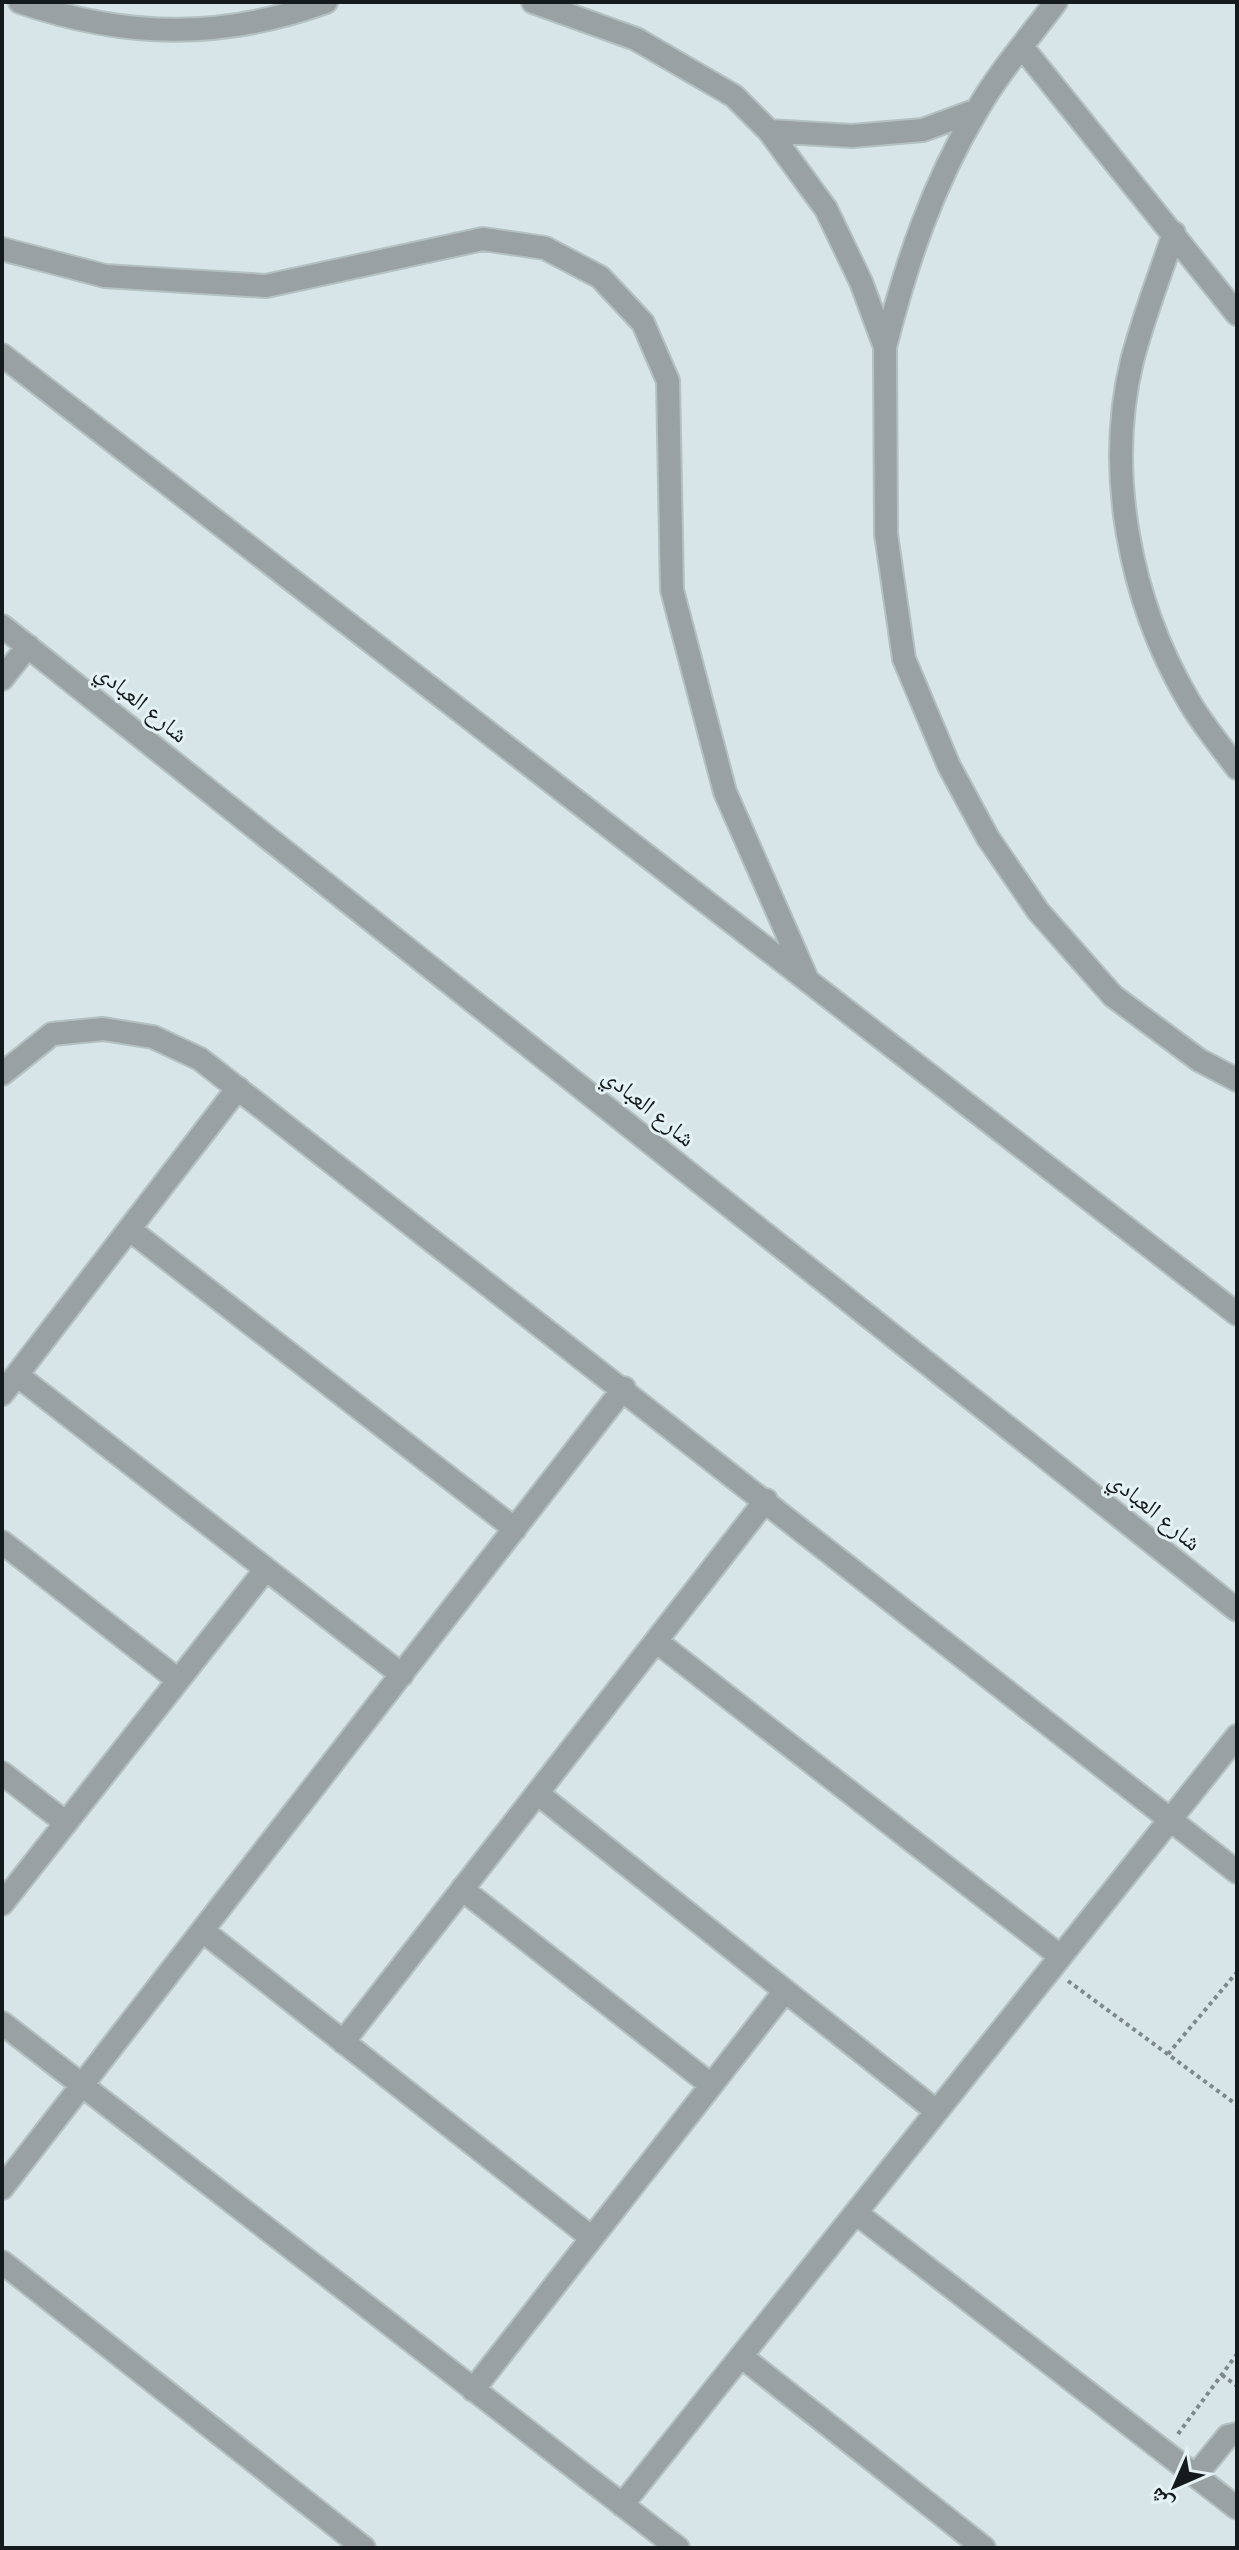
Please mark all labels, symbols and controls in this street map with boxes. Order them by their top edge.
street label: شارع العبادي [87,656,195,753]
street label: شارع العبادي [594,1060,702,1157]
street label: شارع العبادي [1100,1464,1208,1561]
north arrow [1135,2446,1215,2526]
text: ش [1143,2481,1180,2518]

